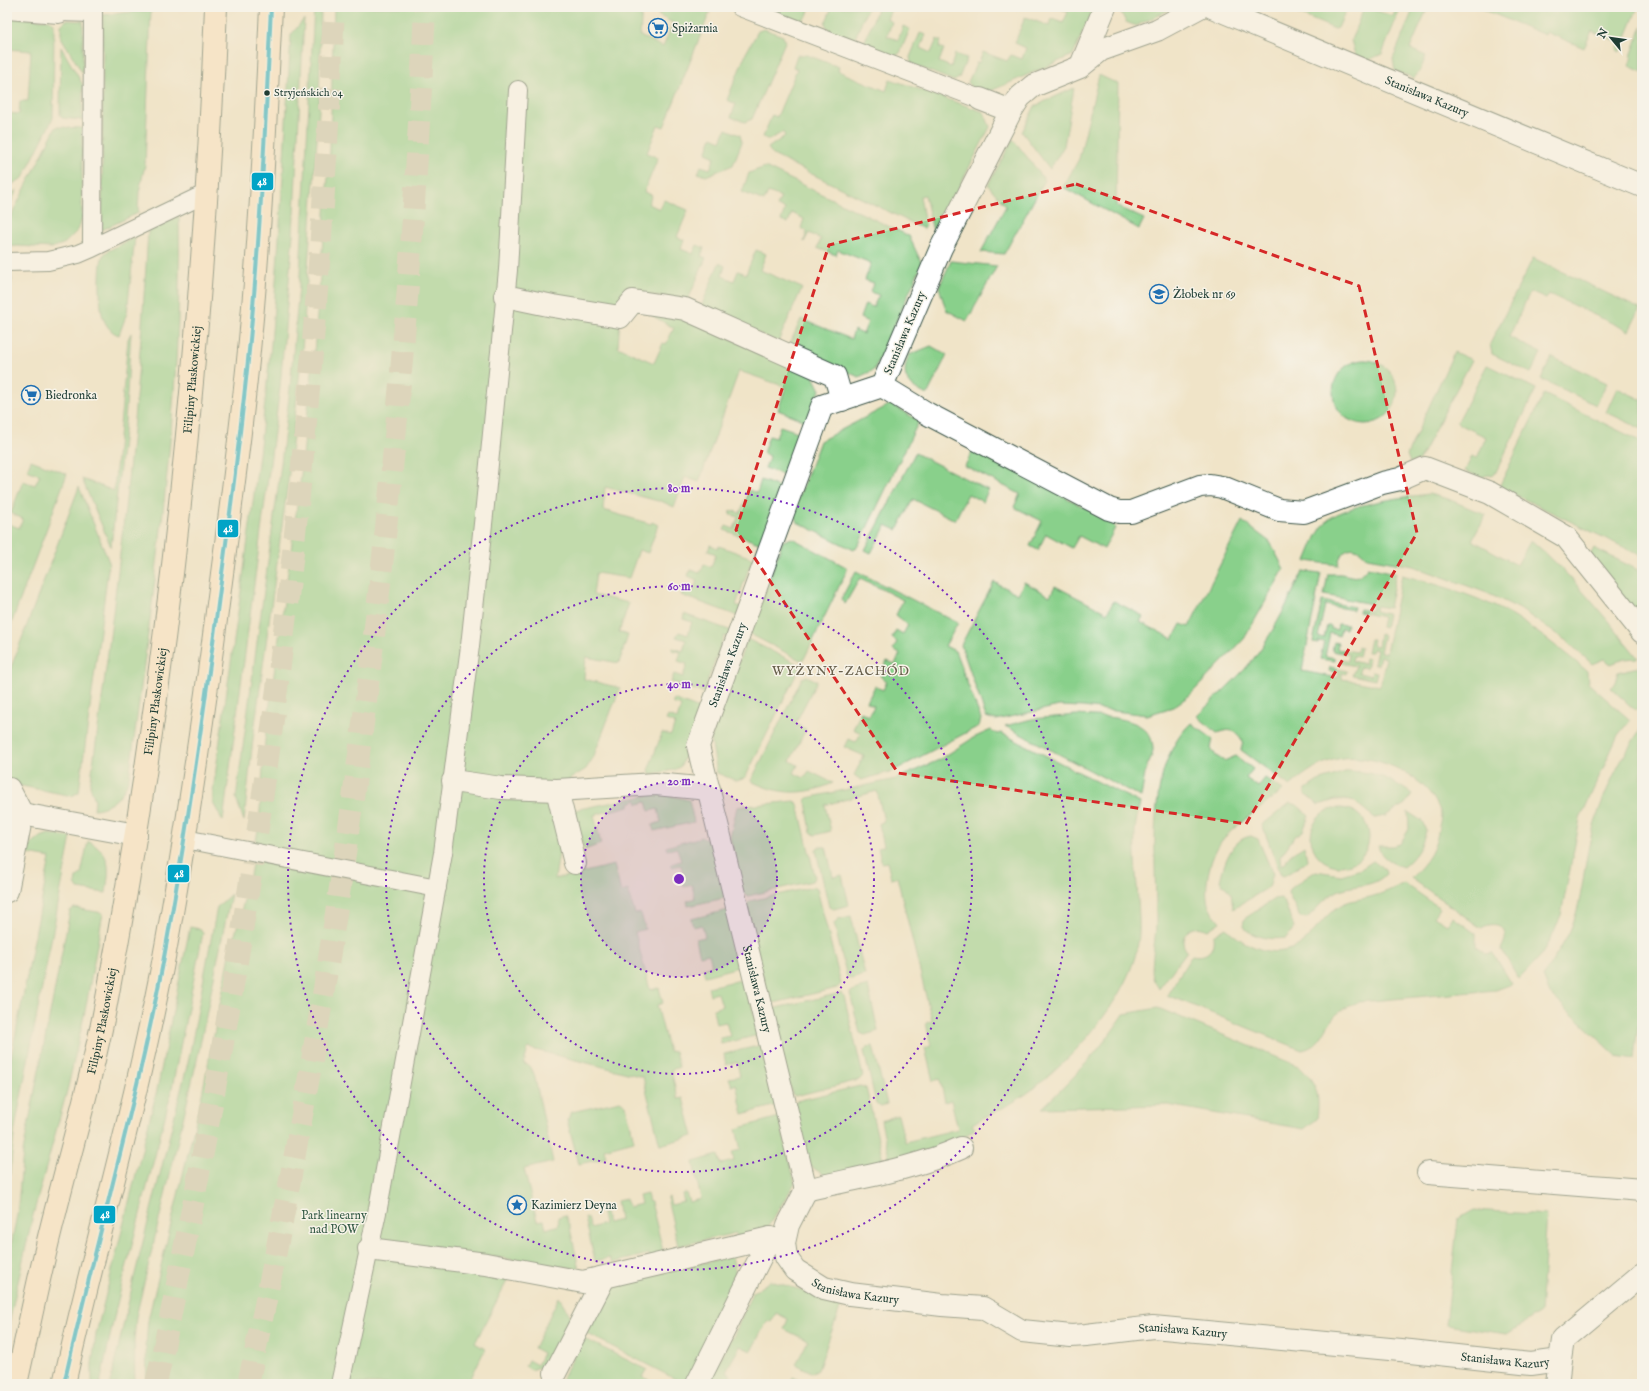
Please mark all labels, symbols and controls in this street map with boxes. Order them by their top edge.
supermarket icon: Spiżarnia [647,17,669,39]
north arrow [1591,18,1631,58]
place label: Spiżarnia [672,21,719,37]
text: N [1594,26,1612,42]
street label: Stanisława Kazury [1383,72,1471,121]
place label: Stryjeńskich 04 [274,86,343,100]
marker: Stryjeńskich 04 [262,88,272,98]
line badge: 48 [251,172,274,191]
text: 48 [256,175,267,189]
school or university icon: Żłobek nr 69 [1148,283,1170,305]
place label: Żłobek nr 69 [1173,286,1236,302]
street label: Stanisława Kazury [881,289,929,377]
street label: Filipiny Płaskowickiej [180,325,204,434]
supermarket icon: Biedronka [20,384,42,406]
place label: Biedronka [45,388,98,403]
text: 80 m [668,481,691,496]
line badge: 48 [217,519,239,538]
text: 48 [222,522,233,536]
text: 60 m [668,579,691,594]
street label: Stanisława Kazury [706,620,750,709]
street label: Filipiny Płaskowickiej [140,647,170,756]
district label: WYŻYNY-ZACHÓD [772,663,910,680]
text: 40 m [667,677,692,692]
text: 20 m [667,774,691,789]
line badge: 48 [167,864,190,883]
text: 48 [173,867,184,881]
centre of rings [672,872,686,886]
street label: Stanisława Kazury [739,944,775,1034]
street label: Filipiny Płaskowickiej [84,967,120,1076]
place icon: Kazimierz Deyna [506,1194,528,1216]
place label: Kazimierz Deyna [531,1198,618,1213]
line badge: 48 [93,1205,116,1224]
text: 48 [99,1208,110,1222]
park label: Park linearny nad POW [301,1208,367,1237]
street label: Stanisława Kazury [809,1275,900,1307]
street label: Stanisława Kazury [1138,1319,1228,1341]
street label: Stanisława Kazury [1460,1349,1551,1372]

